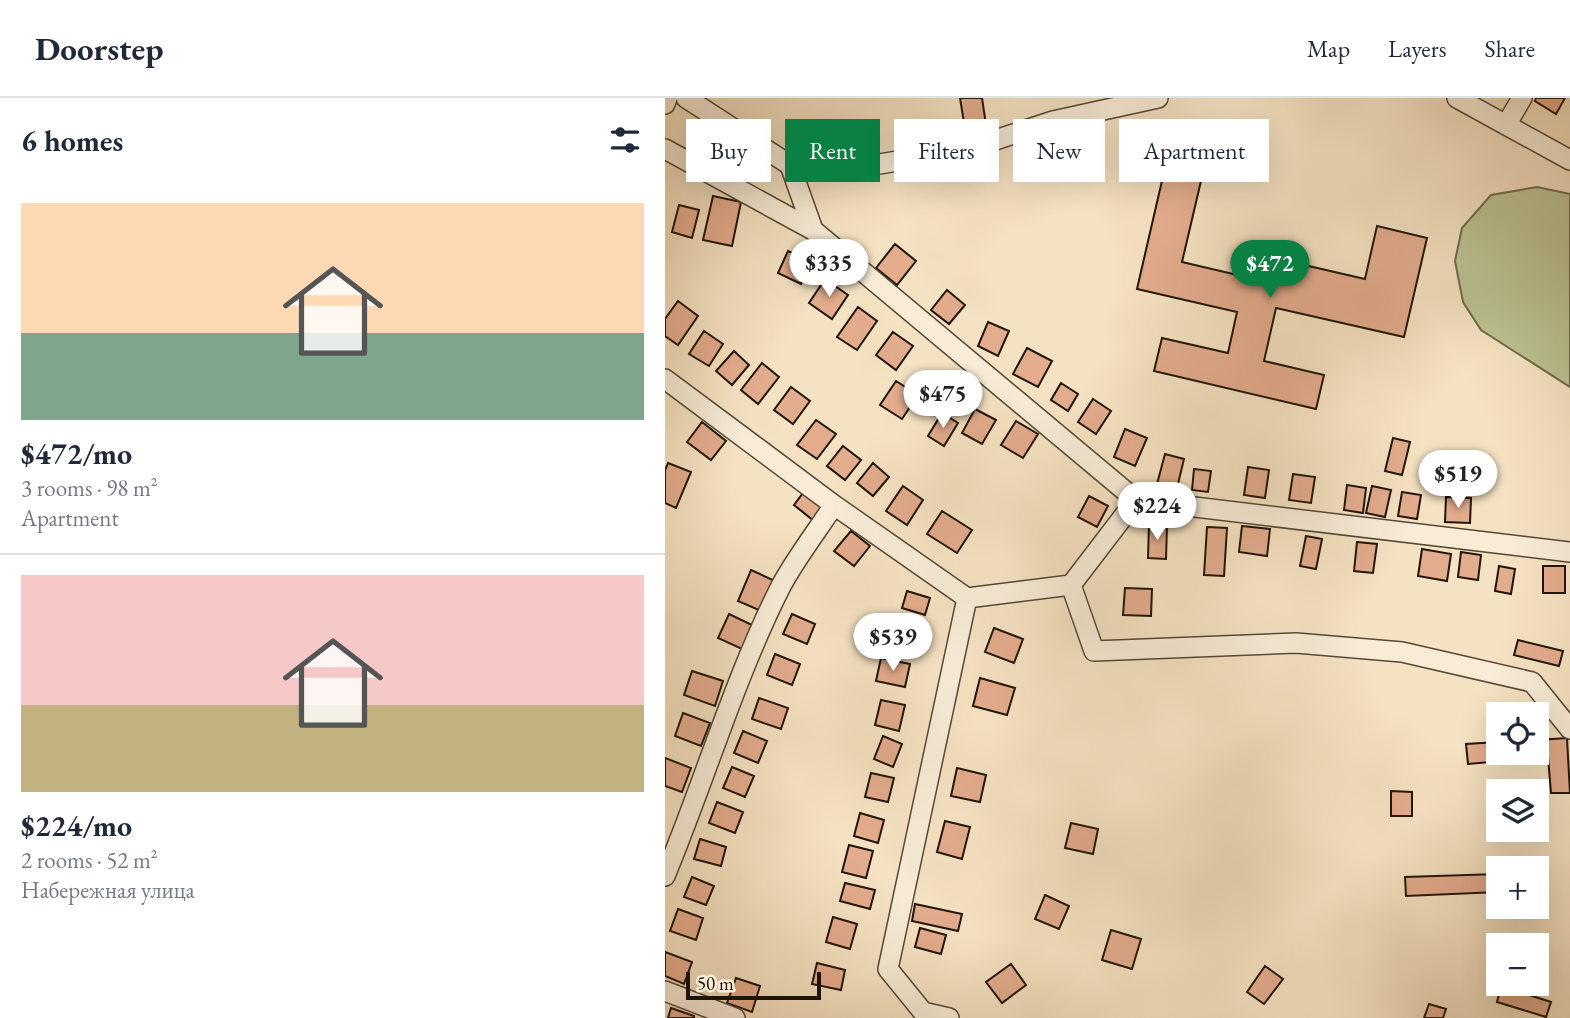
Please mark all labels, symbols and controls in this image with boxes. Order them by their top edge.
text: Doorstep [35,27,163,70]
text: Map [1307,33,1350,64]
text: Layers [1388,33,1447,64]
text: Share [1485,33,1535,64]
chip: Buy [686,119,771,182]
chip: Rent [785,119,880,182]
chip: Filters [894,119,999,182]
chip: New [1013,119,1105,182]
chip: Apartment [1119,119,1269,182]
text: 6 homes [21,121,123,160]
icon: filters [606,121,644,159]
pin: $335 [788,240,870,299]
pin: $472 [1229,240,1311,300]
text: $335 [805,247,853,277]
icon: home [270,248,396,374]
text: $472 [1246,248,1294,278]
pin: $475 [902,370,984,430]
text: $475 [919,378,967,408]
text: $472/mo [21,434,132,473]
pin: $519 [1417,450,1499,510]
text: $519 [1434,458,1482,488]
text: 3 rooms · 98 m² [21,473,158,503]
pin: $224 [1116,482,1198,542]
text: $224 [1133,490,1181,520]
text: Apartment [21,503,119,533]
pin: $539 [852,614,934,673]
icon: home [270,620,396,746]
text: $539 [869,621,917,651]
map controls [1486,702,1549,996]
button: locate [1486,702,1549,765]
button: layers [1486,779,1549,842]
text: $224/mo [21,806,132,845]
text: 2 rooms · 52 m² [21,845,158,875]
button: + [1486,856,1549,919]
text: Набережная улица [21,875,195,905]
button: − [1486,933,1549,996]
scale bar [686,969,821,1001]
text: 50 m [697,971,734,996]

